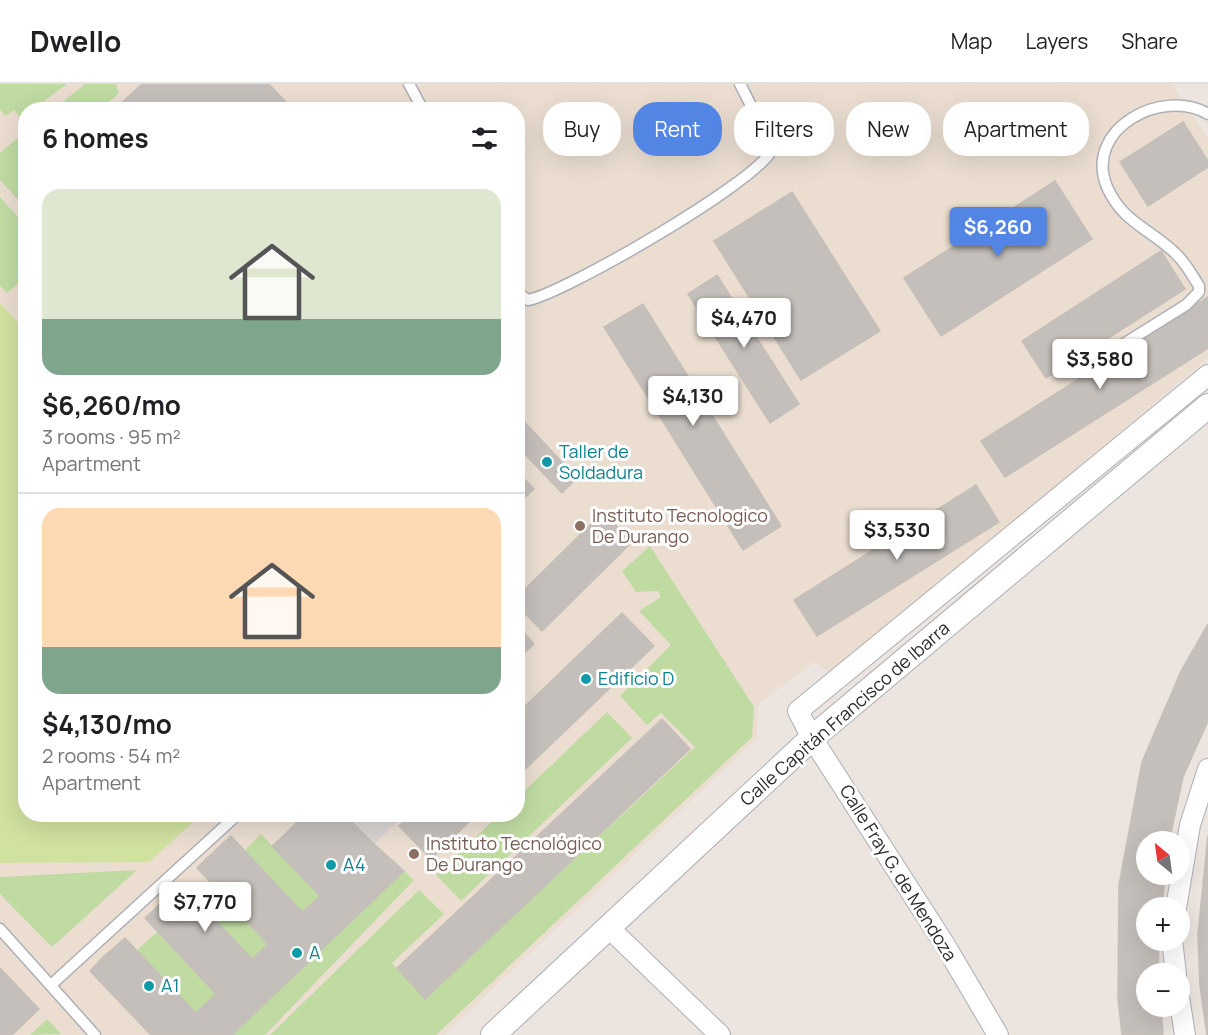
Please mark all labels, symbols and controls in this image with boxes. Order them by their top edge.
text: Dwello [30,22,121,60]
text: Map [951,27,992,55]
text: Layers [1025,27,1088,55]
text: Share [1121,27,1178,55]
chip: Buy [543,102,621,156]
chip: Rent [633,102,722,156]
chip: Filters [734,102,834,156]
chip: New [846,102,931,156]
chip: Apartment [943,102,1089,156]
text: 6 homes [42,120,149,156]
icon: filters [468,122,501,155]
pin: $6,260 [949,207,1047,258]
text: $6,260 [964,213,1032,240]
icon: home [218,228,326,336]
pin: $4,470 [695,298,793,349]
text: $4,470 [711,304,777,331]
pin: $3,580 [1051,339,1149,390]
text: $3,580 [1066,345,1134,372]
pin: $4,130 [644,376,742,427]
text: $4,130 [662,382,724,409]
text: $6,260/mo [42,387,181,423]
text: 3 rooms · 95 m² [42,423,181,450]
place label: Taller de Soldadura [559,439,643,484]
text: Apartment [42,450,141,477]
marker: Taller de Soldadura [540,455,554,469]
place label: Instituto Tecnologico De Durango [592,503,768,548]
pin: $3,530 [848,510,946,561]
text: $3,530 [864,516,930,543]
marker: Instituto Tecnologico De Durango [573,519,587,533]
icon: home [218,547,326,655]
street label: Calle Capitán Francisco de Ibarra [735,616,954,811]
place label: Edificio D [598,666,674,690]
marker: Edificio D [579,672,593,686]
text: $4,130/mo [42,706,172,742]
text: 2 rooms · 54 m² [42,742,180,769]
text: Apartment [42,769,141,796]
street label: Calle Fray G. de Mendoza [835,780,963,965]
place label: Instituto Tecnológico De Durango [426,831,602,876]
north arrow [1136,831,1190,885]
map controls [1136,831,1190,1017]
marker: Instituto Tecnológico De Durango [407,847,421,861]
place label: A4 [343,852,366,876]
marker: A4 [324,858,338,872]
pin: $7,770 [156,882,254,933]
text: $7,770 [173,888,237,915]
button: + [1136,897,1190,951]
place label: A [309,940,321,964]
marker: A [290,946,304,960]
button: − [1136,963,1190,1017]
place label: A1 [161,973,179,997]
marker: A1 [142,979,156,993]

